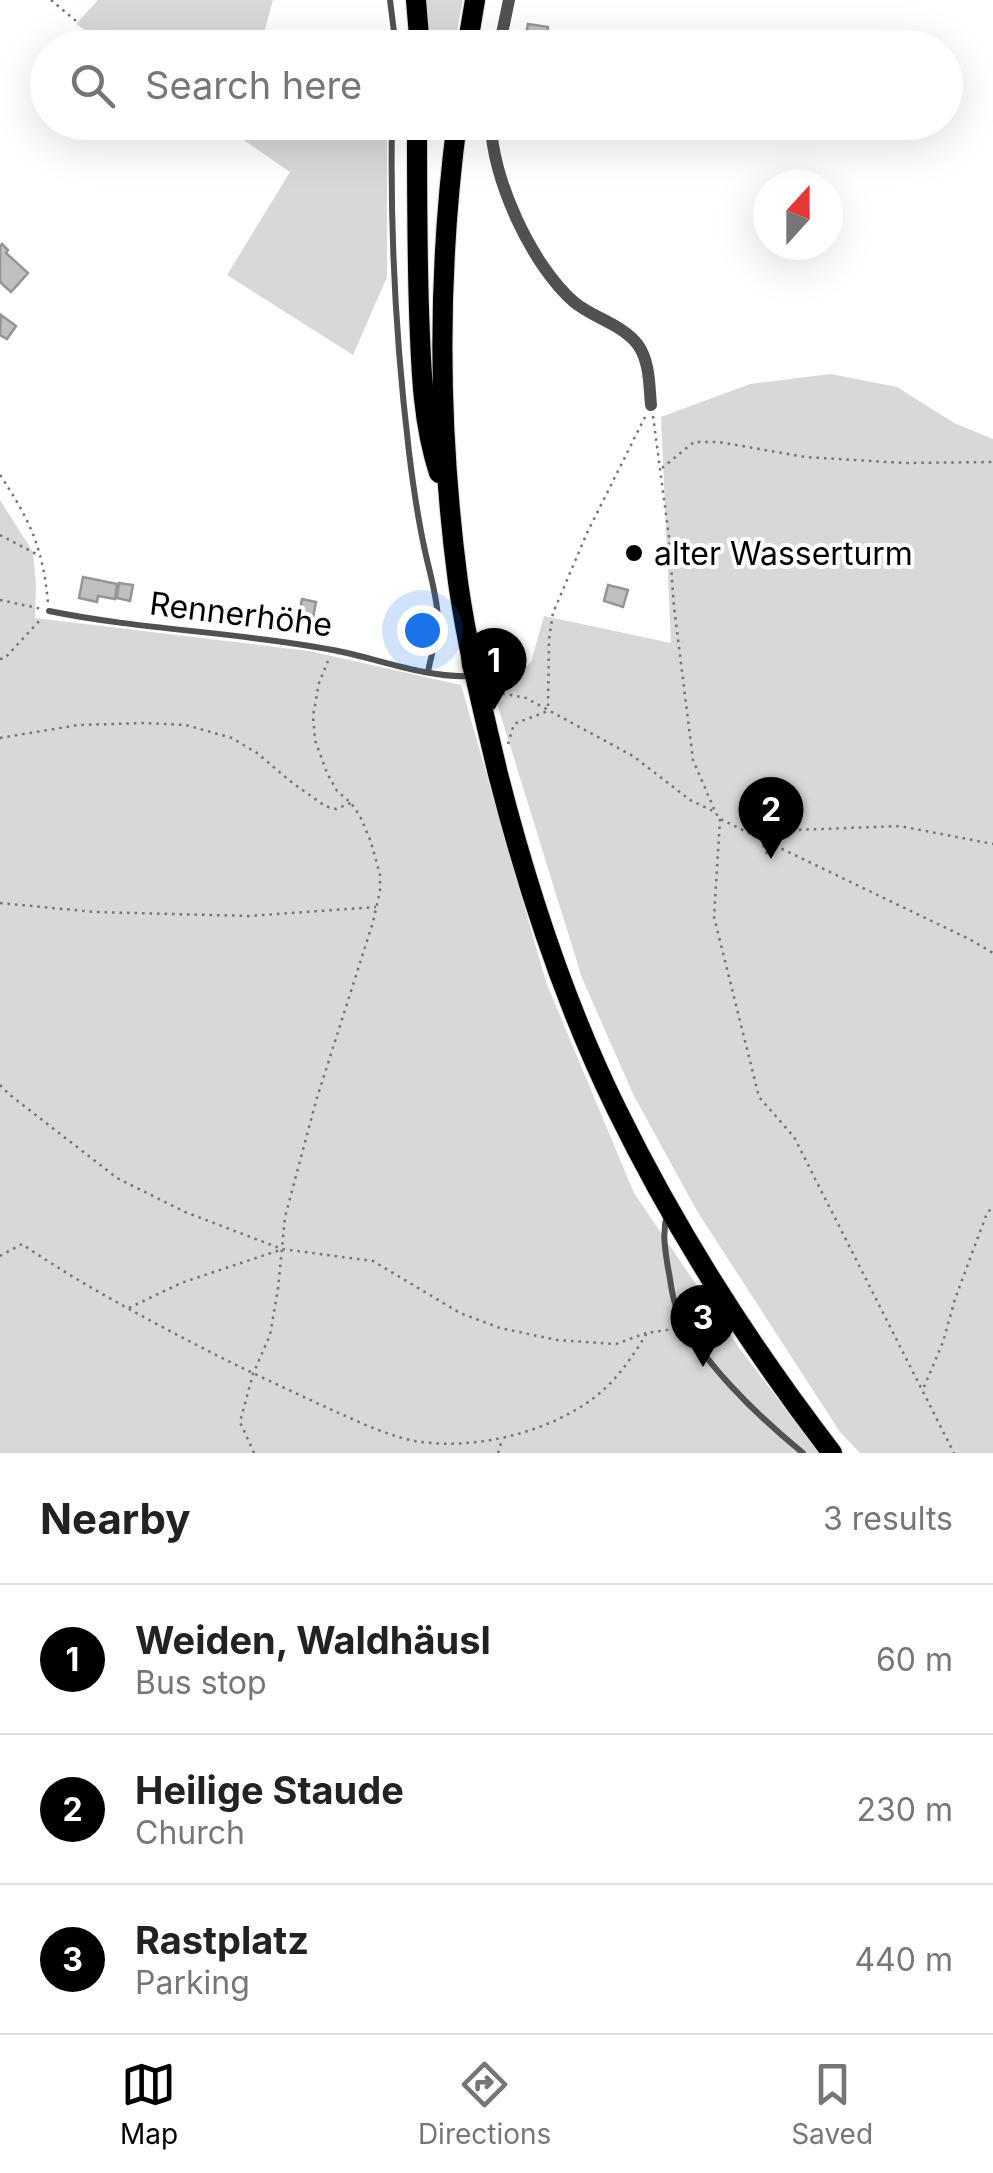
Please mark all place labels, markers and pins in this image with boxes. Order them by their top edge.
place label: alter Wasserturm [654,534,913,573]
marker: alter Wasserturm [623,542,645,564]
pin: 1 [462,628,526,710]
pin: 2 [738,776,804,859]
pin: 3 [670,1284,736,1367]

